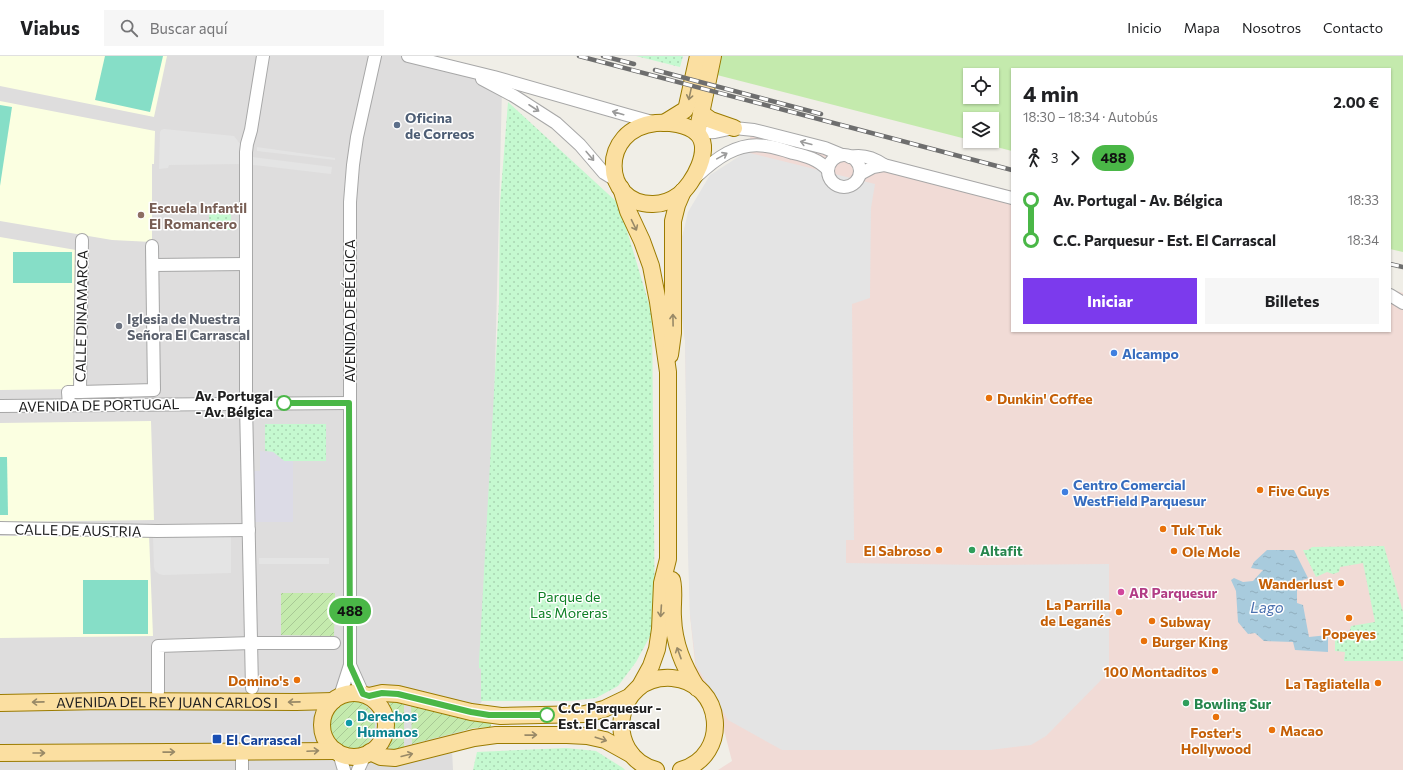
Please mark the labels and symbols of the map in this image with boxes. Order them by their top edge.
one-way arrow [686,87,694,100]
one-way arrow [528,104,539,112]
place label: Oficina de Correos [405,109,475,142]
one-way arrow [612,109,625,116]
marker: Oficina de Correos [392,120,402,130]
one-way arrow [799,139,812,146]
one-way arrow [585,151,594,162]
one-way arrow [716,152,728,159]
place label: Escuela Infantil El Romancero [149,199,247,232]
marker: Escuela Infantil El Romancero [136,210,146,220]
one-way arrow [631,218,638,230]
street label: AVENIDA DE BÉLGICA [341,239,358,383]
street label: CALLE DINAMARCA [71,249,91,382]
place label: Iglesia de Nuestra Señora El Carrascal [127,310,250,343]
one-way arrow [669,314,677,327]
marker: Iglesia de Nuestra Señora El Carrascal [114,321,124,331]
place label: Alcampo [1122,345,1179,362]
marker: Alcampo [1109,348,1119,358]
place label: Av. Portugal - Av. Bélgica [195,387,273,420]
place label: Dunkin' Coffee [997,390,1093,407]
marker: Dunkin' Coffee [984,393,994,403]
street label: AVENIDA DE PORTUGAL [18,395,180,415]
marker: Av. Portugal - Av. Bélgica [276,395,292,411]
place label: Centro Comercial WestField Parquesur [1073,476,1207,509]
place label: Five Guys [1268,482,1330,499]
marker: Five Guys [1255,485,1265,495]
marker: Centro Comercial WestField Parquesur [1060,487,1070,497]
street label: CALLE DE AUSTRIA [14,520,142,540]
place label: Tuk Tuk [1171,521,1222,538]
marker: Tuk Tuk [1158,524,1168,534]
place label: El Sabroso [863,542,931,559]
place label: Altafit [980,542,1023,559]
place label: Ole Mole [1182,543,1240,560]
marker: El Sabroso [934,545,944,555]
marker: Altafit [967,545,977,555]
marker: Ole Mole [1169,546,1179,556]
place label: Wanderlust [1258,575,1333,592]
marker: Wanderlust [1336,578,1346,588]
place label: AR Parquesur [1129,584,1218,601]
marker: AR Parquesur [1116,587,1126,597]
park label: Parque de Las Moreras [530,588,608,621]
place label: La Parrilla de Leganés [1040,596,1111,629]
line badge: 488 [327,598,373,624]
water label: Lago [1250,598,1284,616]
one-way arrow [657,604,664,617]
marker: La Parrilla de Leganés [1114,607,1124,617]
place label: Subway [1160,613,1211,630]
marker: Popeyes [1344,613,1354,623]
marker: Subway [1147,616,1157,626]
place label: Popeyes [1322,625,1376,642]
place label: Burger King [1152,633,1228,650]
marker: Burger King [1139,636,1149,646]
one-way arrow [675,647,683,659]
place label: 100 Montaditos [1104,663,1207,680]
marker: 100 Montaditos [1210,666,1220,676]
place label: Domino's [228,672,289,689]
marker: Domino's [292,675,302,685]
place label: La Tagliatella [1285,675,1370,692]
marker: La Tagliatella [1373,678,1383,688]
street label: AVENIDA DEL REY JUAN CARLOS I [56,692,278,710]
place label: Bowling Sur [1194,695,1272,712]
one-way arrow [32,698,45,706]
one-way arrow [288,698,301,706]
marker: Bowling Sur [1181,698,1191,708]
place label: C.C. Parquesur - Est. El Carrascal [558,699,661,732]
place label: Derechos Humanos [357,707,418,740]
marker: C.C. Parquesur - Est. El Carrascal [539,707,555,723]
marker: Foster's Hollywood [1211,712,1221,722]
marker: Derechos Humanos [344,718,354,728]
place label: Macao [1280,722,1323,739]
place label: Foster's Hollywood [1181,724,1251,757]
marker: Macao [1267,725,1277,735]
place label: El Carrascal [226,731,301,748]
one-way arrow [524,731,537,739]
marker: El Carrascal [211,733,223,745]
one-way arrow [594,736,607,743]
one-way arrow [306,747,319,755]
one-way arrow [162,748,175,756]
one-way arrow [32,749,45,757]
one-way arrow [401,751,414,759]

